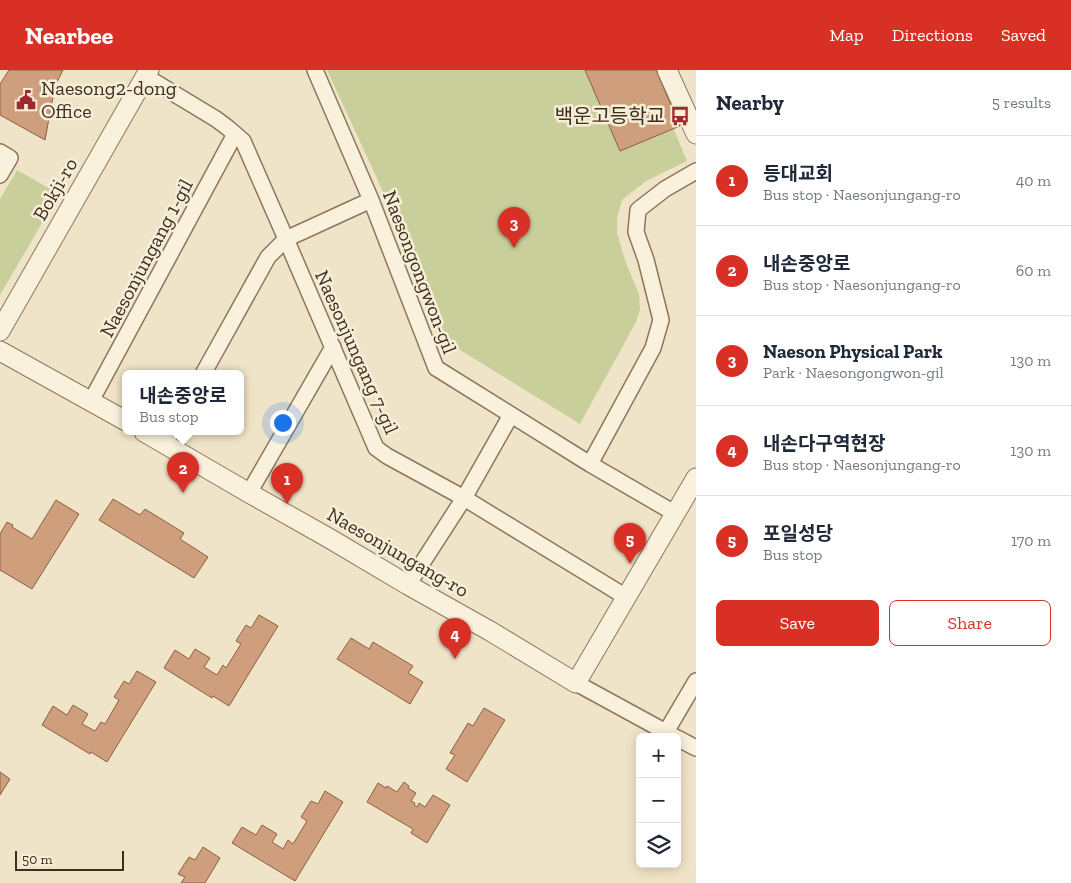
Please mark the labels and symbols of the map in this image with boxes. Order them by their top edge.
place label: Naesong2-dong Office [41,76,177,123]
public building icon: Naesong2-dong Office [15,89,37,111]
place label: 백운고등학교 [555,104,665,128]
bus stop icon: 백운고등학교 [669,105,691,127]
street label: Bokji-ro [28,153,82,225]
street label: Naesonjungang 1-gil [94,175,198,341]
street label: Naesongongwon-gil [378,187,462,357]
pin: 3 [498,207,530,248]
street label: Naesonjungang 7-gil [310,266,404,438]
your location [270,410,296,436]
pin: 2 [167,452,199,493]
pin: 1 [271,463,303,504]
street label: Naesonjungang-ro [323,502,473,602]
pin: 5 [614,523,646,564]
pin: 4 [439,618,471,659]
scale bar [15,848,124,871]

